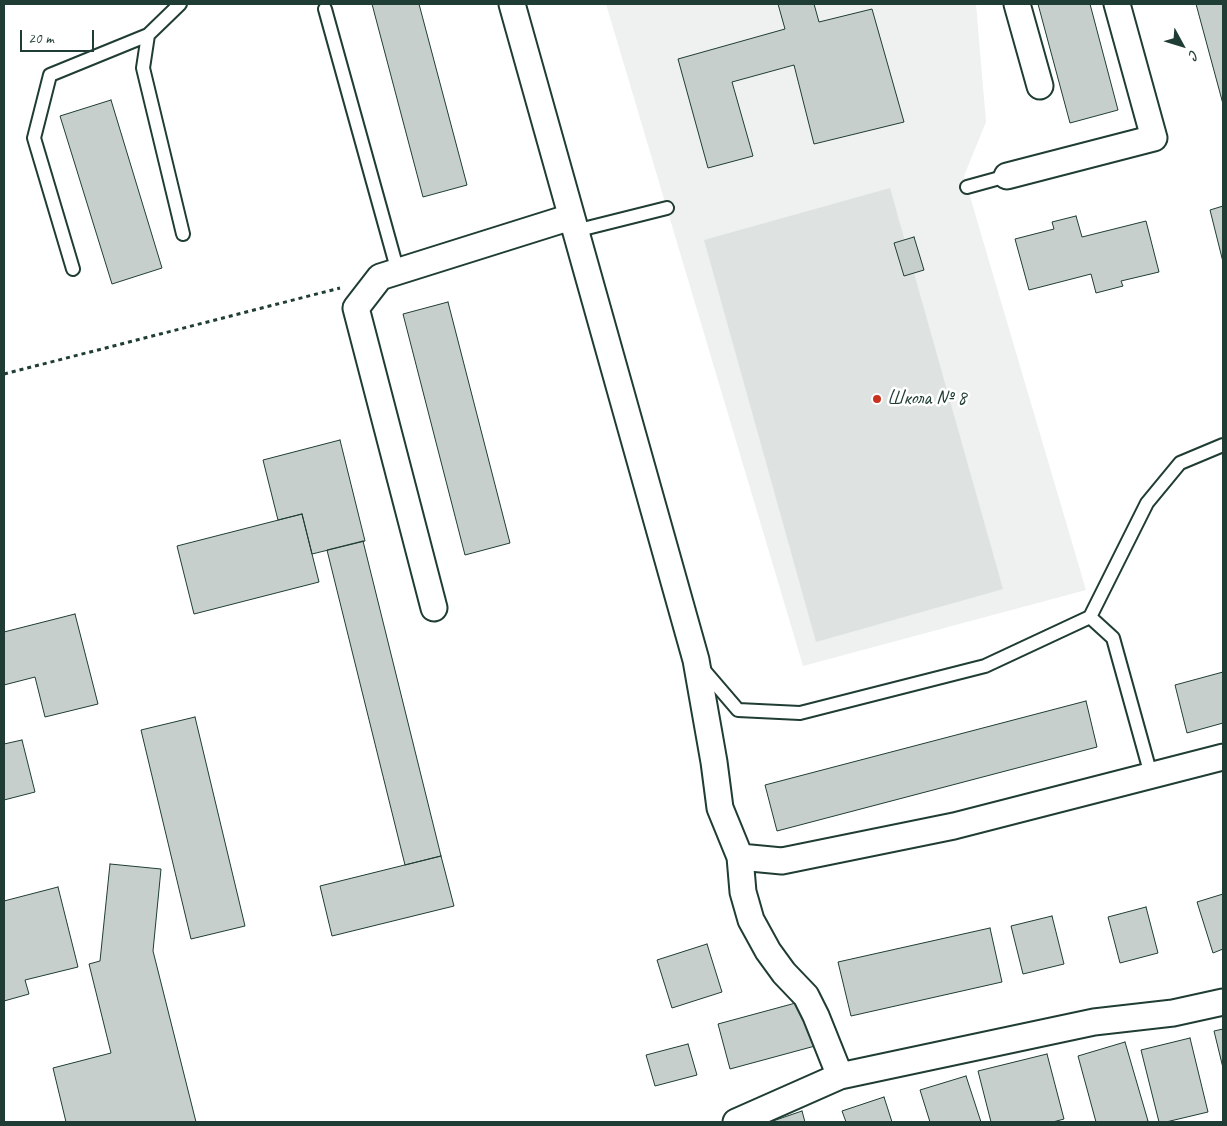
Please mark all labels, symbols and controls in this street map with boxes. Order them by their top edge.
scale bar [22,20,96,52]
north arrow [1157,20,1207,70]
text: 20 m [28,29,54,48]
text: С [1185,47,1203,63]
place label: Школа № 8 [887,387,966,411]
marker: Школа № 8 [871,393,883,405]

